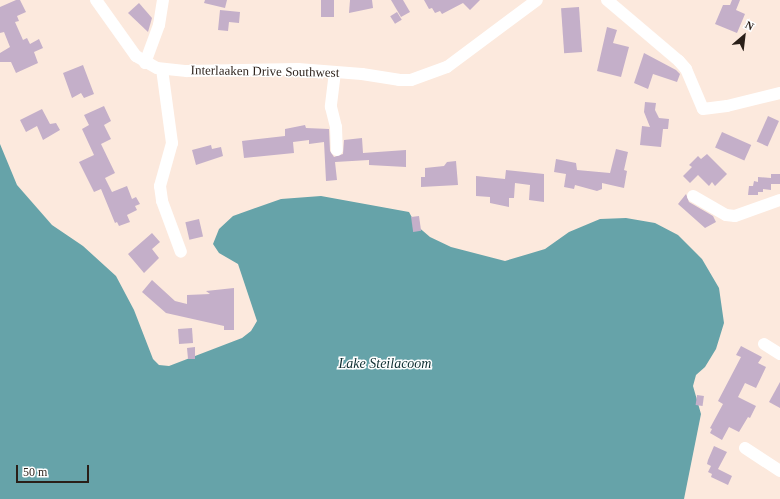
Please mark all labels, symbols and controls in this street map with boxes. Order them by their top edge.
north arrow [724,16,764,56]
text: N [743,18,756,33]
street label: Interlaaken Drive Southwest [191,63,339,81]
water label: Lake Steilacoom [339,356,431,372]
scale bar [18,457,91,483]
text: 50 m [23,465,47,479]

